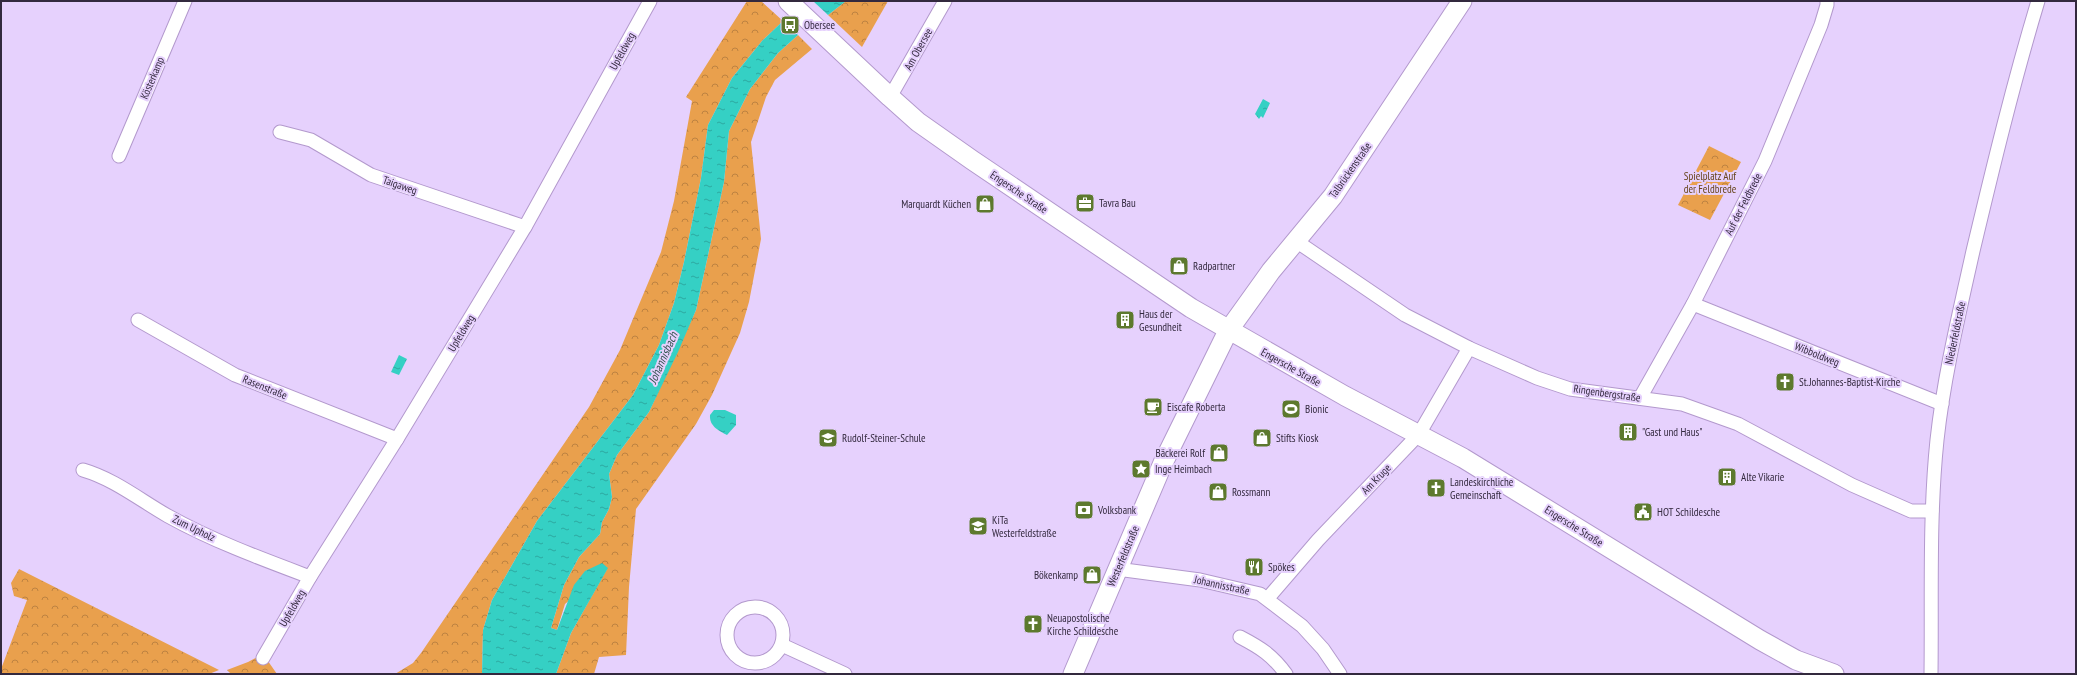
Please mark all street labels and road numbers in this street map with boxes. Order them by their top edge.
street label: Am Obersee [901,25,935,72]
street label: Upfeldweg [606,30,638,72]
street label: Kösterkamp [137,55,167,101]
street label: Talbrückenstraße [1326,139,1375,201]
street label: Engersche Straße [988,168,1051,217]
street label: Auf der Feldbrede [1721,170,1765,237]
street label: Taigaweg [381,173,419,197]
street label: Niederfeldstraße [1942,300,1969,366]
street label: Upfeldweg [445,312,478,354]
street label: Wibboldweg [1793,339,1842,369]
street label: Engersche Straße [1259,345,1324,389]
street label: Rasenstraße [241,372,290,402]
street label: Ringenbergstraße [1572,381,1642,405]
street label: Am Kruge [1358,461,1394,497]
street label: Engersche Straße [1542,503,1606,550]
street label: Zum Upholz [170,512,218,544]
street label: Westerfeldstraße [1104,523,1142,588]
street label: Johannisstraße [1192,572,1252,598]
street label: Upfeldweg [276,587,308,629]

